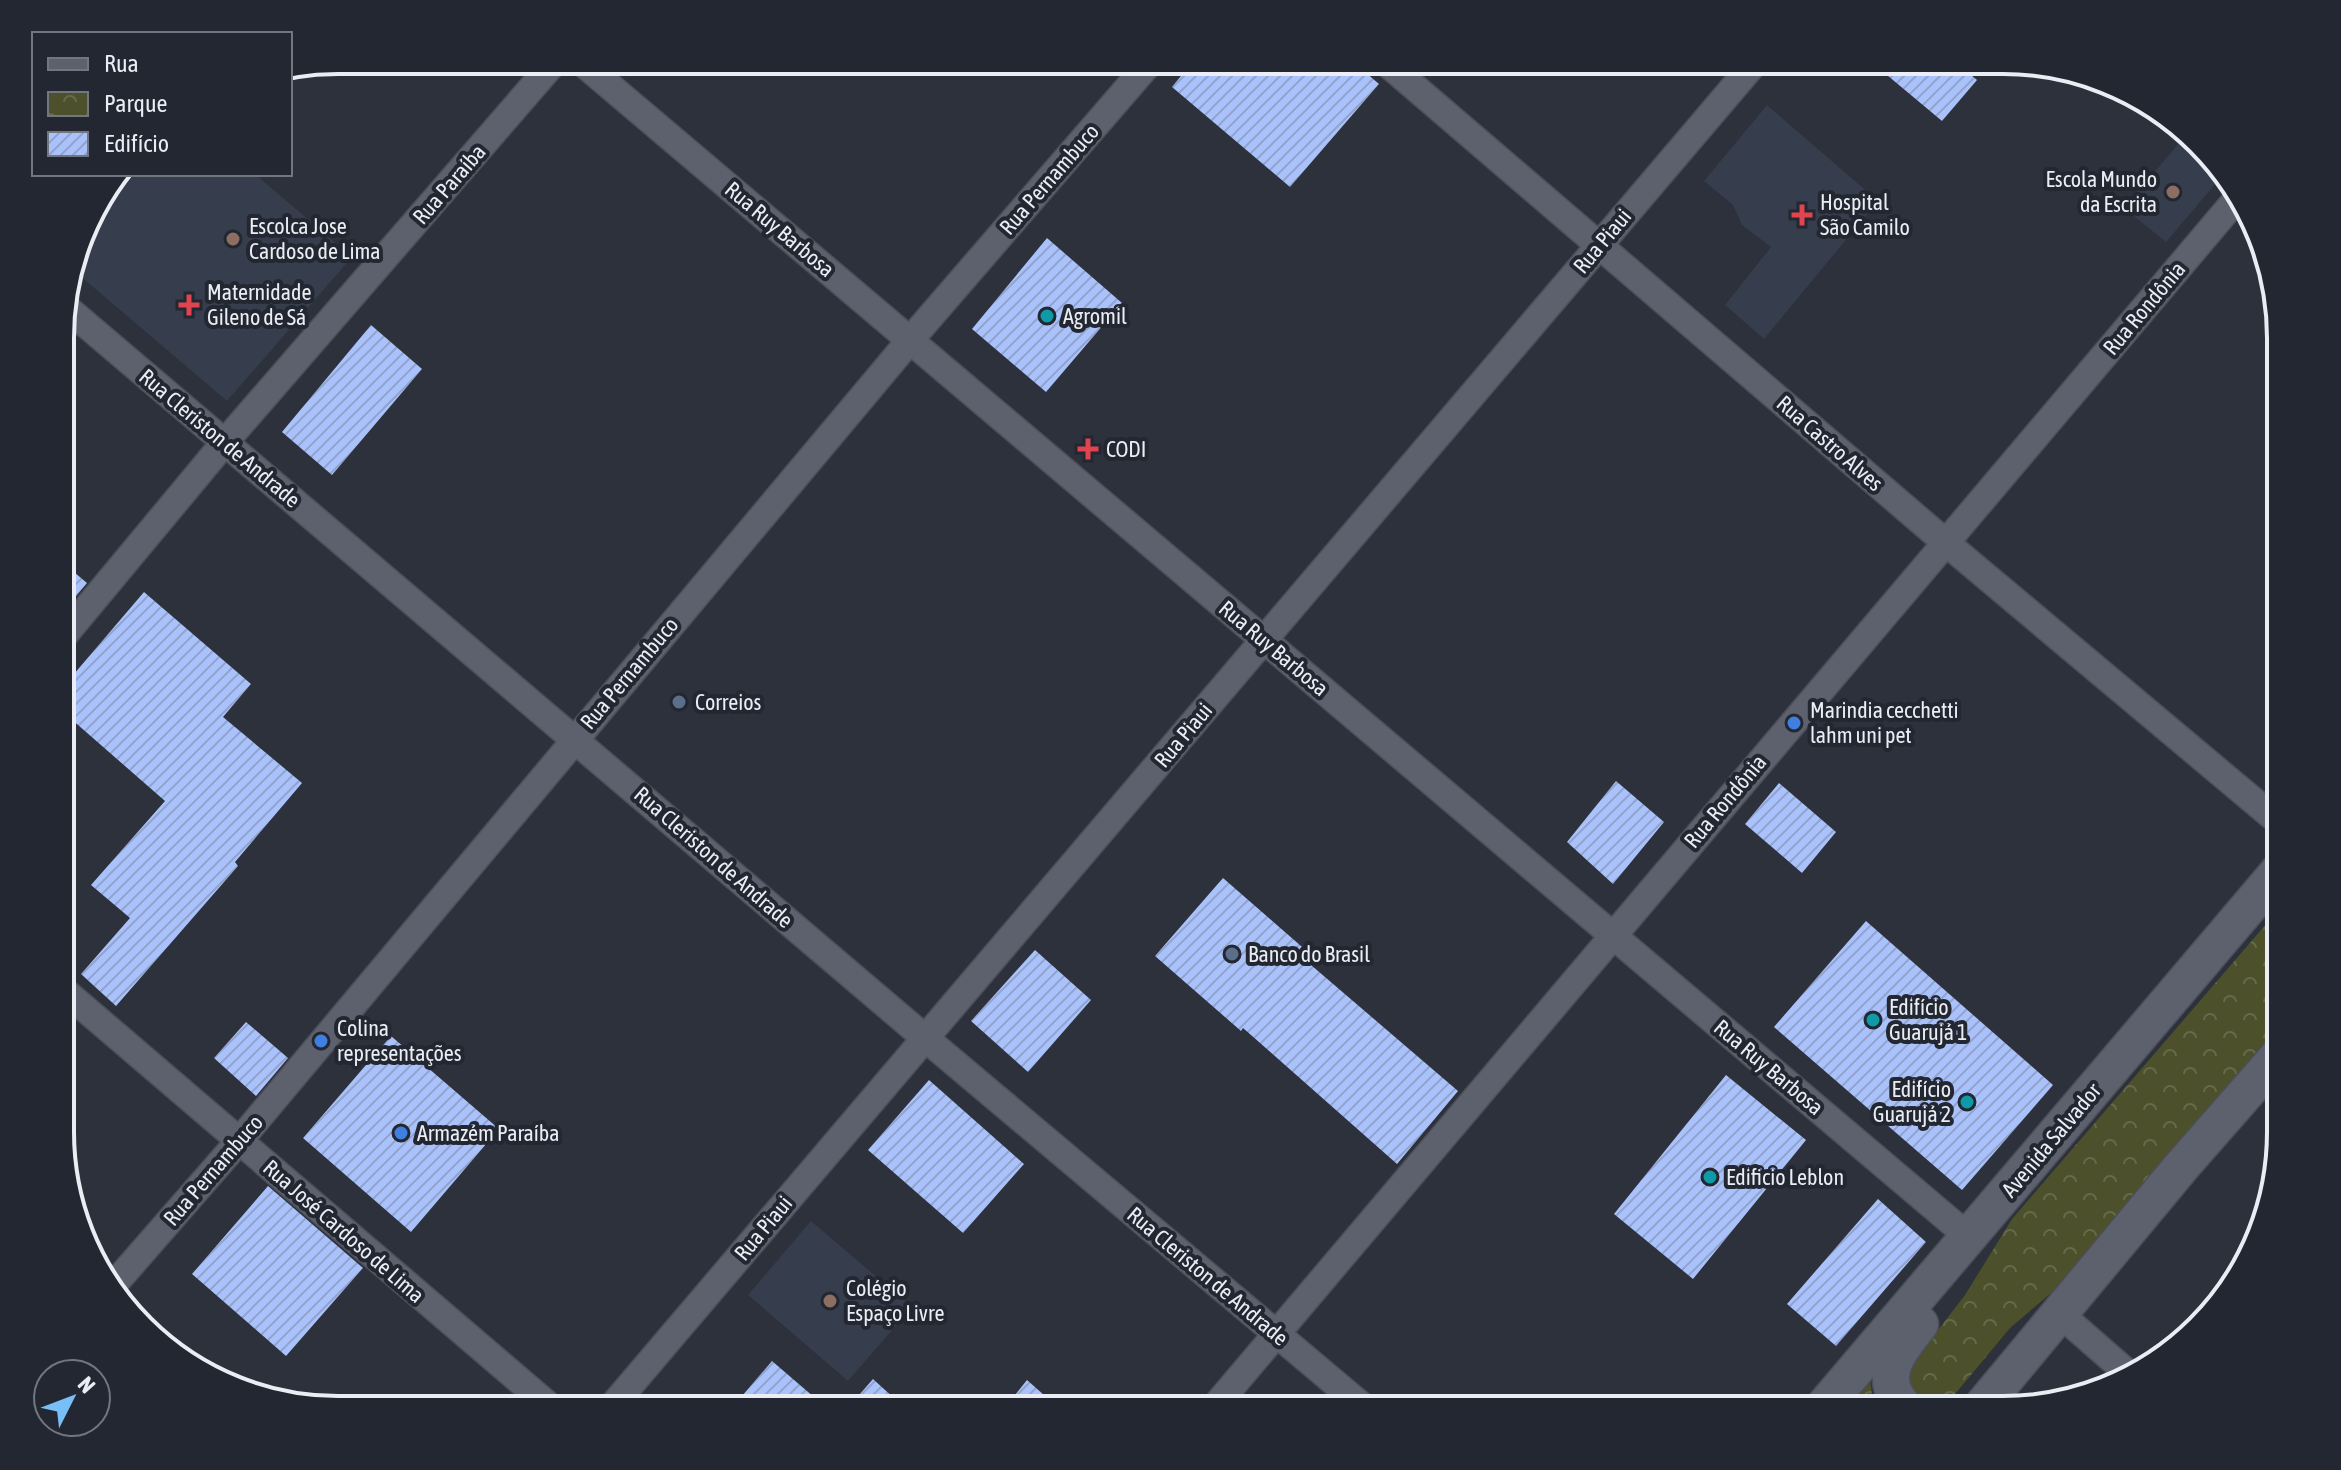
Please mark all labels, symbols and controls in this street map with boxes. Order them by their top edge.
legend [32,32,292,176]
text: Rua [104,50,139,77]
text: Parque [104,90,167,117]
street label: Rua Pernambuco [994,118,1104,240]
text: Edifício [104,130,169,157]
street label: Rua Paraíba [407,139,491,229]
place label: Escola Mundo da Escrita [2046,166,2157,217]
street label: Rua Ruy Barbosa [720,176,840,282]
marker: Escola Mundo da Escrita [2164,183,2182,201]
place label: Hospital São Camilo [1820,189,1910,240]
street label: Rua Piaui [1568,203,1636,279]
marker: Hospital São Camilo [1791,204,1813,226]
place label: Escolca Jose Cardoso de Lima [249,213,381,264]
marker: Escolca Jose Cardoso de Lima [224,230,242,248]
street label: Rua Rondônia [2098,256,2190,360]
place label: Maternidade Gileno de Sá [207,279,311,330]
marker: Maternidade Gileno de Sá [178,294,200,316]
place label: Agromil [1063,303,1127,329]
marker: Agromil [1038,307,1056,325]
street label: Rua Cleriston de Andrade [134,363,306,513]
street label: Rua Castro Alves [1772,390,1888,496]
place label: CODI [1106,436,1146,462]
marker: CODI [1077,438,1099,460]
street label: Rua Ruy Barbosa [1214,595,1334,701]
street label: Rua Pernambuco [575,612,683,734]
place label: Correios [695,689,762,715]
marker: Correios [670,693,688,711]
street label: Rua Piaui [1149,697,1217,773]
place label: Marindia cecchetti lahm uni pet [1810,697,1959,748]
marker: Marindia cecchetti lahm uni pet [1785,714,1803,732]
street label: Rua Rondônia [1679,749,1771,853]
street label: Rua Cleriston de Andrade [629,781,799,933]
place label: Banco do Brasil [1248,941,1370,967]
marker: Banco do Brasil [1223,945,1241,963]
place label: Edifício Guarujá 1 [1889,994,1967,1045]
marker: Edifício Guarujá 1 [1864,1011,1882,1029]
street label: Rua Ruy Barbosa [1709,1014,1829,1120]
place label: Colina representações [337,1015,462,1066]
marker: Colina representações [312,1032,330,1050]
place label: Edifício Guarujá 2 [1873,1076,1951,1127]
street label: Avenida Salvador [1996,1077,2106,1202]
marker: Edifício Guarujá 2 [1958,1093,1976,1111]
street label: Rua Pernambuco [158,1109,268,1231]
place label: Armazém Paraíba [417,1120,559,1146]
marker: Armazém Paraíba [392,1124,410,1142]
street label: Rua José Cardoso de Lima [258,1154,430,1308]
place label: Edificio Leblon [1726,1164,1844,1190]
marker: Edificio Leblon [1701,1168,1719,1186]
street label: Rua Piaui [729,1190,797,1266]
street label: Rua Cleriston de Andrade [1122,1201,1294,1351]
place label: Colégio Espaço Livre [846,1275,944,1326]
marker: Colégio Espaço Livre [821,1292,839,1310]
north arrow [32,1358,112,1438]
text: N [73,1371,101,1398]

